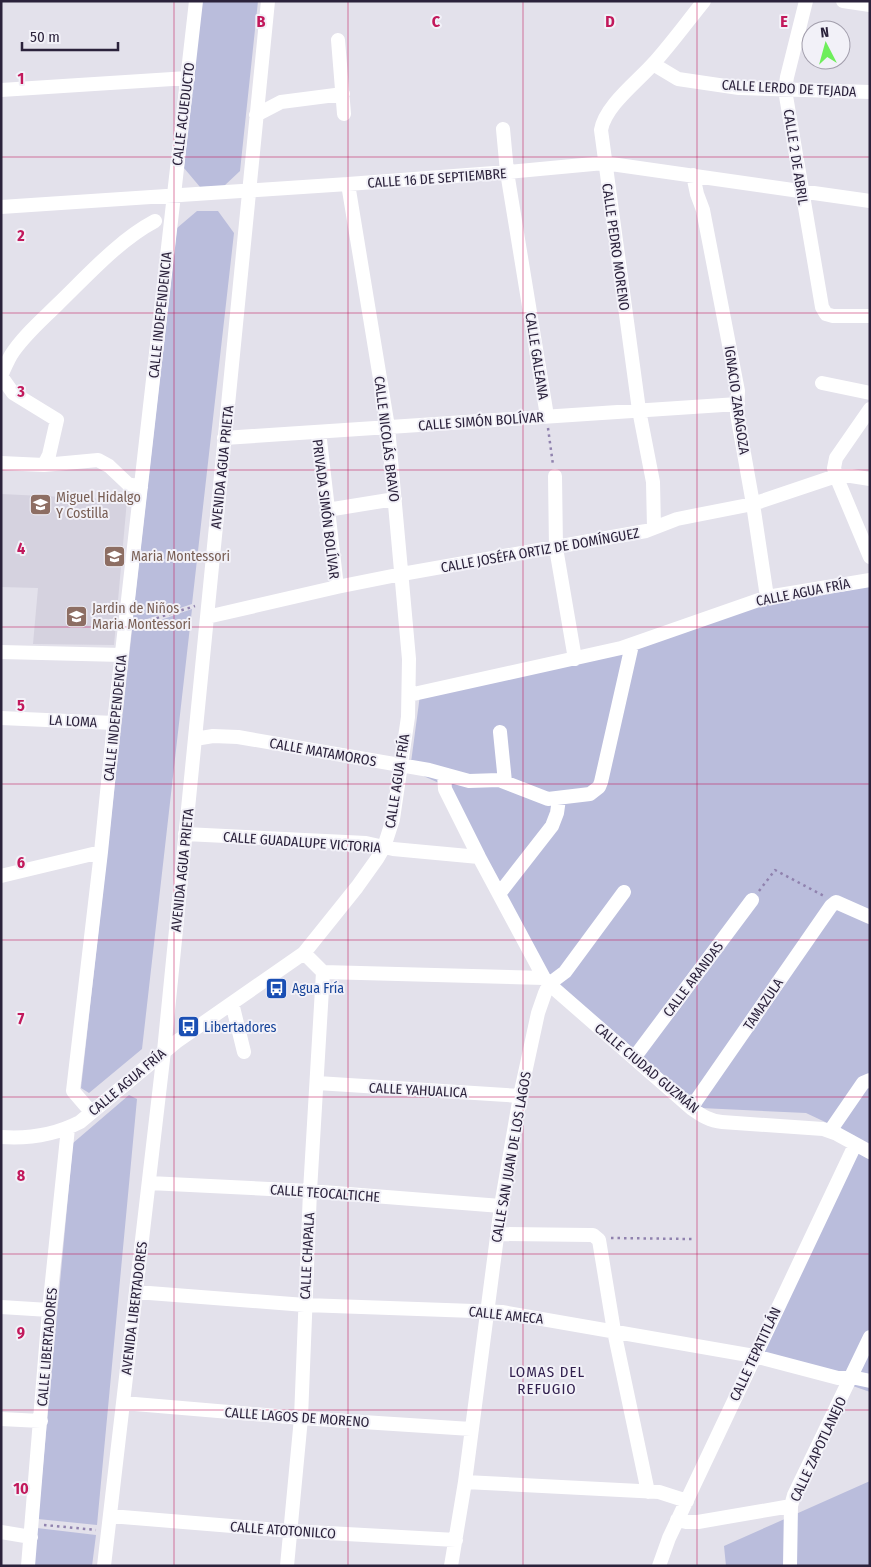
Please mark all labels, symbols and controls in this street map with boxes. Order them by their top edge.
text: B [257,12,266,31]
text: C [432,12,441,31]
text: D [605,12,615,31]
text: E [780,12,788,31]
scale bar [22,20,119,52]
north arrow [801,20,851,70]
text: N [820,24,830,41]
text: 50 m [30,28,60,46]
street label: CALLE ACUEDUCTO [169,61,198,167]
text: 1 [18,69,24,88]
street label: CALLE LERDO DE TEJADA [721,76,857,101]
street label: CALLE 2 DE ABRIL [780,108,811,206]
street label: CALLE 16 DE SEPTIEMBRE [367,165,508,192]
street label: CALLE PEDRO MORENO [598,182,633,312]
text: 2 [16,226,25,245]
street label: CALLE INDEPENDENCIA [145,250,176,379]
street label: CALLE GALEANA [521,311,552,402]
street label: IGNACIO ZARAGOZA [720,345,753,456]
street label: CALLE NICOLÁS BRAVO [370,375,404,503]
text: 3 [16,382,25,401]
street label: AVENIDA AGUA PRIETA [208,404,237,530]
street label: CALLE SIMÓN BOLÍVAR [418,408,545,434]
street label: PRIVADA SIMÓN BOLÍVAR [308,438,344,580]
place label: Miguel Hidalgo Y Costilla [56,489,141,522]
school or university icon: Miguel Hidalgo Y Costilla [28,493,52,517]
street label: CALLE JOSÉFA ORTIZ DE DOMÍNGUEZ [439,524,641,576]
text: 4 [17,539,25,558]
school or university icon: Maria Montessori [103,544,127,568]
place label: Maria Montessori [131,548,230,565]
street label: CALLE AGUA FRÍA [754,574,852,610]
place label: Jardin de Niños Maria Montessori [92,600,191,633]
school or university icon: Jardin de Niños Maria Montessori [64,604,88,628]
street label: CALLE INDEPENDENCIA [100,653,131,782]
text: 5 [17,696,25,715]
street label: LA LOMA [48,712,98,731]
street label: CALLE AGUA FRÍA [381,732,413,830]
street label: CALLE MATAMOROS [268,735,378,770]
street label: AVENIDA AGUA PRIETA [168,807,197,933]
street label: CALLE GUADALUPE VICTORIA [223,829,382,857]
text: 6 [17,853,25,872]
street label: CALLE ARANDAS [660,938,727,1020]
street label: TAMAZULA [740,975,787,1033]
bus stop icon: Agua Fría [264,976,288,1000]
place label: Agua Fría [292,980,344,997]
text: 7 [18,1009,25,1028]
bus stop icon: Libertadores [176,1015,200,1039]
place label: Libertadores [204,1019,277,1036]
street label: CALLE CIUDAD GUZMÁN [591,1019,703,1117]
street label: CALLE AGUA FRÍA [85,1044,170,1120]
street label: CALLE SAN JUAN DE LOS LAGOS [488,1070,535,1244]
street label: CALLE YAHUALICA [368,1079,468,1102]
text: 8 [17,1166,26,1185]
street label: CALLE TEOCALTICHE [269,1181,381,1206]
street label: CALLE CHAPALA [297,1211,318,1300]
street label: AVENIDA LIBERTADORES [118,1240,151,1376]
street label: CALLE LIBERTADORES [34,1287,61,1407]
street label: CALLE AMECA [468,1303,545,1328]
street label: CALLE TEPATITLÁN [725,1304,785,1404]
text: 9 [17,1323,25,1342]
district label: LOMAS DEL REFUGIO [509,1363,585,1398]
street label: CALLE ZAPOTLANEJO [787,1394,850,1504]
street label: CALLE LAGOS DE MORENO [224,1404,370,1431]
text: 10 [13,1479,29,1498]
street label: CALLE ATOTONILCO [230,1518,337,1543]

